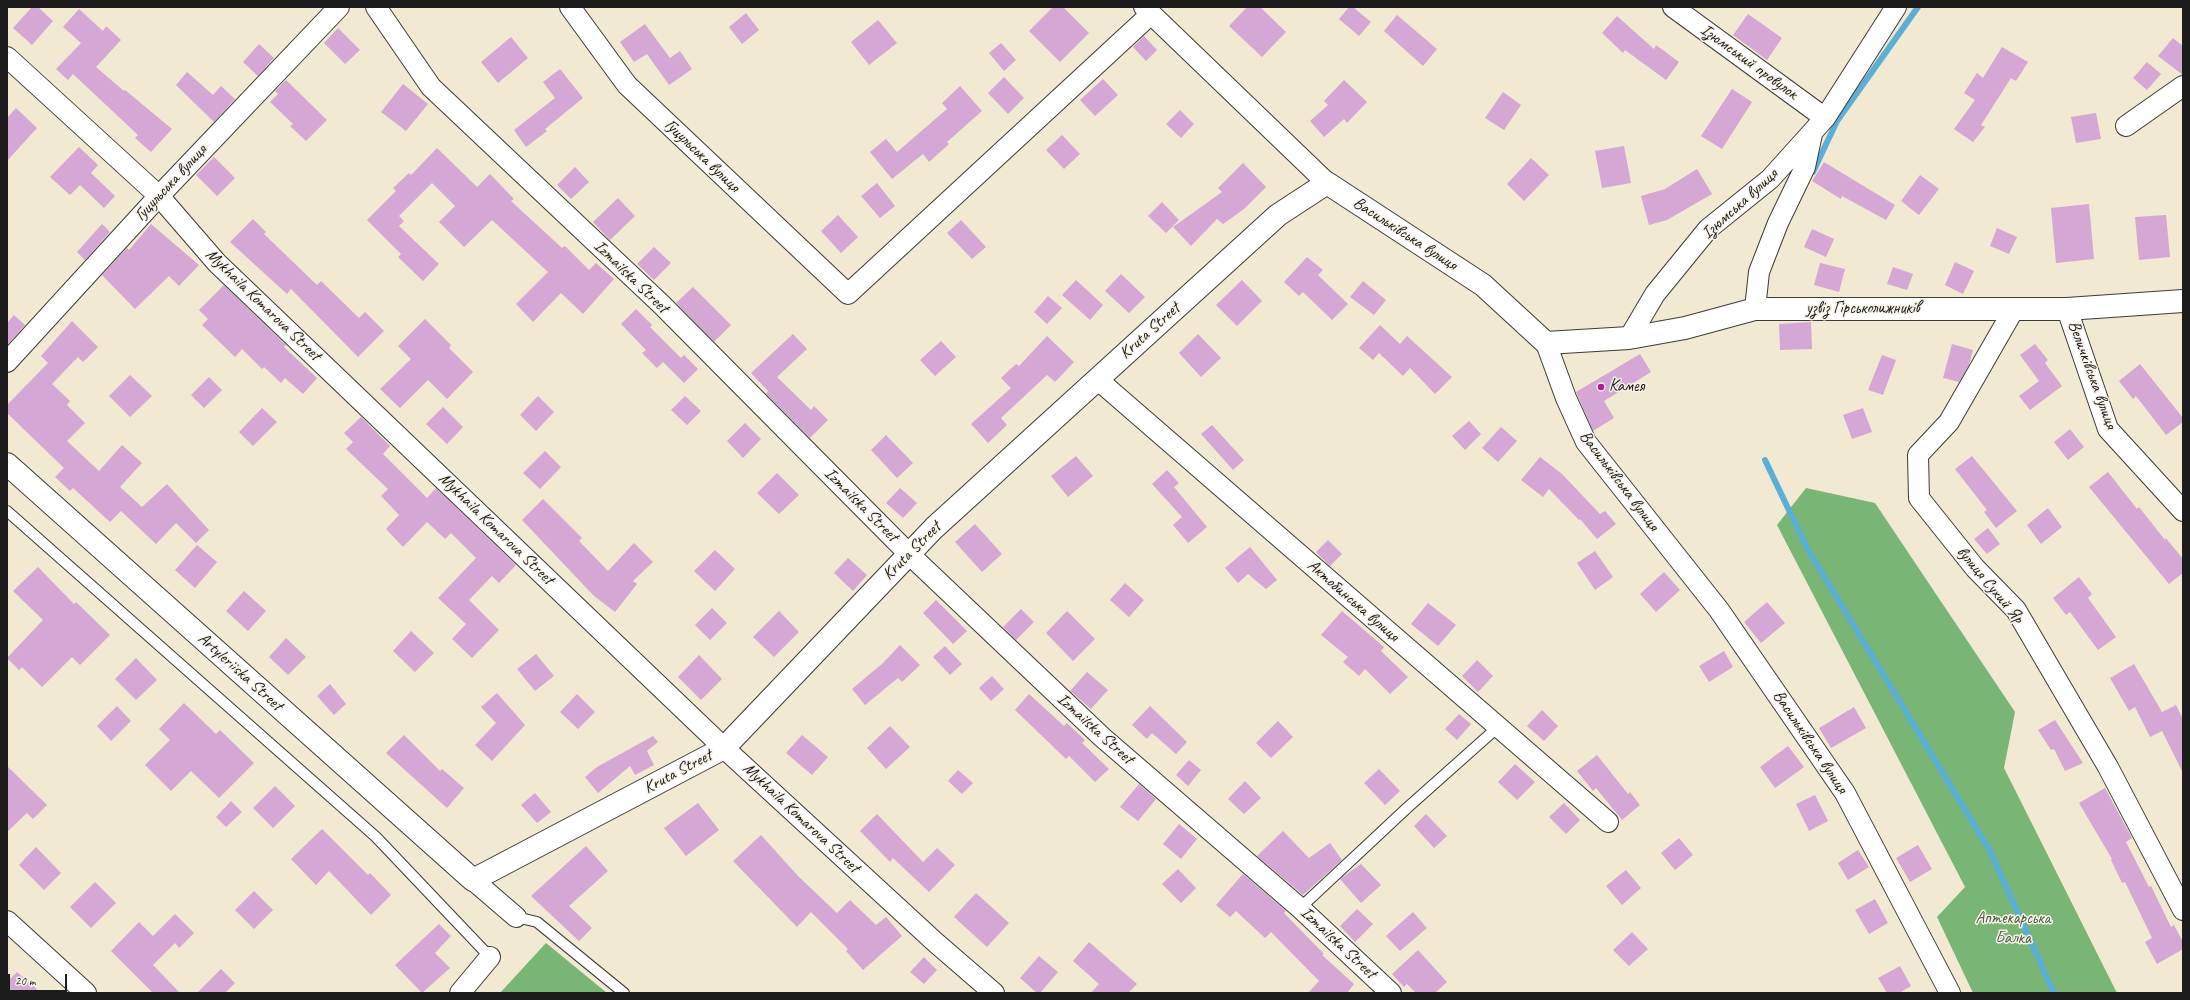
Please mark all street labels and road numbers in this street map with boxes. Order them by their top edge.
street label: Ізюмський провулок [1696,20,1802,104]
street label: Гуцульська вулиця [660,115,744,197]
street label: Гуцульська вулиця [130,141,212,225]
street label: Ізюмська вулиця [1698,165,1782,243]
street label: Васильківська вулиця [1349,193,1461,275]
street label: Izmailska Street [589,236,673,318]
street label: Mykhaila Komarova Street [201,245,325,365]
street label: Kruta Street [1116,299,1184,363]
street label: узвіз Гірськолижників [1806,299,1920,319]
street label: Величківська вулиця [2063,318,2121,432]
street label: Васильківська вулиця [1575,427,1663,535]
street label: Izmailska Street [820,464,902,546]
street label: Mykhaila Komarova Street [434,469,558,589]
street label: Kruta Street [878,517,946,585]
street label: вулиця Сухий Яр [1952,542,2028,628]
street label: Актобинська вулиця [1303,556,1403,646]
street label: Artyleriiska Street [193,629,287,715]
street label: Васильківська вулиця [1768,687,1852,797]
street label: Izmailska Street [1052,689,1138,769]
street label: Kruta Street [640,746,716,798]
street label: Mykhaila Komarova Street [738,758,864,878]
street label: Izmailska Street [1296,903,1380,983]

